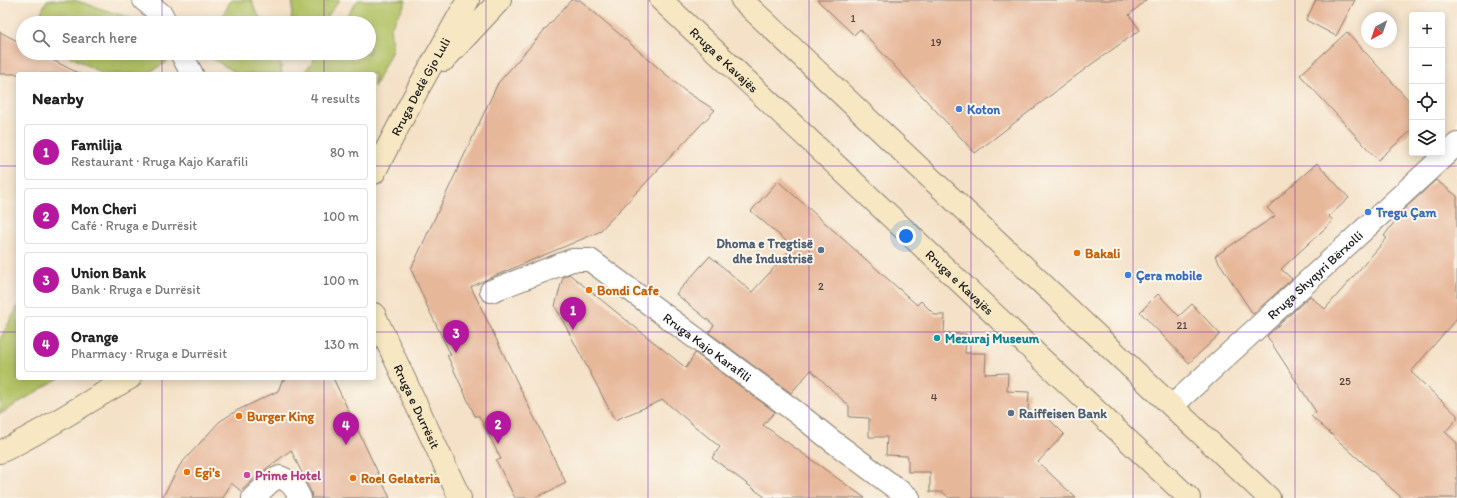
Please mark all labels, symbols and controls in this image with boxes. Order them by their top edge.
house number: 1 [850,12,856,25]
north arrow [1361,12,1397,48]
map controls [1409,12,1445,156]
button: + [1409,12,1445,48]
search box [16,16,376,60]
street label: Rruga e Kavajës [687,24,762,95]
icon: search [30,27,52,49]
text: Search here [62,29,137,47]
street label: Rruga Dedë Gjo Luli [387,35,453,138]
house number: 19 [931,36,942,49]
button: − [1409,48,1445,84]
button: locate [1409,84,1445,120]
text: Nearby [32,88,84,108]
text: 4 results [311,91,360,106]
place label: Koton [967,102,1001,117]
marker: Koton [954,104,964,114]
button: layers [1409,120,1445,156]
text: Familija [71,136,122,154]
text: 1 [43,145,49,160]
text: 80 m [330,145,359,160]
text: Restaurant · Rruga Kajo Karafili [71,154,248,169]
text: Mon Cheri [71,200,137,218]
place label: Tregu Çam [1375,205,1436,221]
marker: Tregu Çam [1363,207,1373,217]
text: 2 [43,209,49,224]
text: 100 m [323,209,359,224]
text: Café · Rruga e Durrësit [71,218,197,233]
your location [896,226,916,246]
street label: Rruga Shyqyri Bërxolli [1264,227,1366,322]
place label: Dhoma e Tregtisë dhe Industrisë [716,236,813,266]
marker: Dhoma e Tregtisë dhe Industrisë [816,245,826,255]
street label: Rruga e Kavajës [923,246,997,318]
place label: Bakali [1085,246,1120,261]
marker: Bakali [1072,248,1082,258]
text: Union Bank [71,264,146,282]
place label: Çera mobile [1136,268,1202,284]
marker: Çera mobile [1123,270,1133,280]
text: 3 [42,273,50,288]
text: 100 m [323,273,359,288]
house number: 2 [818,280,824,293]
text: Bank · Rruga e Durrësit [71,282,201,297]
place label: Bondi Cafe [597,283,659,298]
marker: Bondi Cafe [584,285,594,295]
pin: 1 [560,297,586,330]
street label: Rruga Kajo Karafili [661,309,755,384]
house number: 21 [1177,319,1187,332]
pin: 3 [443,320,469,353]
text: Orange [71,328,118,346]
place label: Mezuraj Museum [945,331,1040,347]
marker: Mezuraj Museum [932,333,942,343]
text: 4 [42,337,50,352]
text: 130 m [324,337,359,352]
text: Pharmacy · Rruga e Durrësit [71,346,227,361]
street label: Rruga e Durrësit [391,362,443,451]
house number: 25 [1339,375,1351,388]
house number: 4 [931,391,938,404]
place label: Raiffeisen Bank [1019,406,1107,421]
marker: Raiffeisen Bank [1006,408,1016,418]
place label: Burger King [247,409,315,425]
marker: Burger King [234,411,244,421]
pin: 2 [485,411,511,444]
pin: 4 [333,412,359,445]
place label: Egi's [195,465,221,481]
marker: Egi's [182,467,192,477]
place label: Prime Hotel [255,468,321,483]
marker: Prime Hotel [242,470,252,480]
place label: Roel Gelateria [361,471,440,486]
marker: Roel Gelateria [348,473,358,483]

